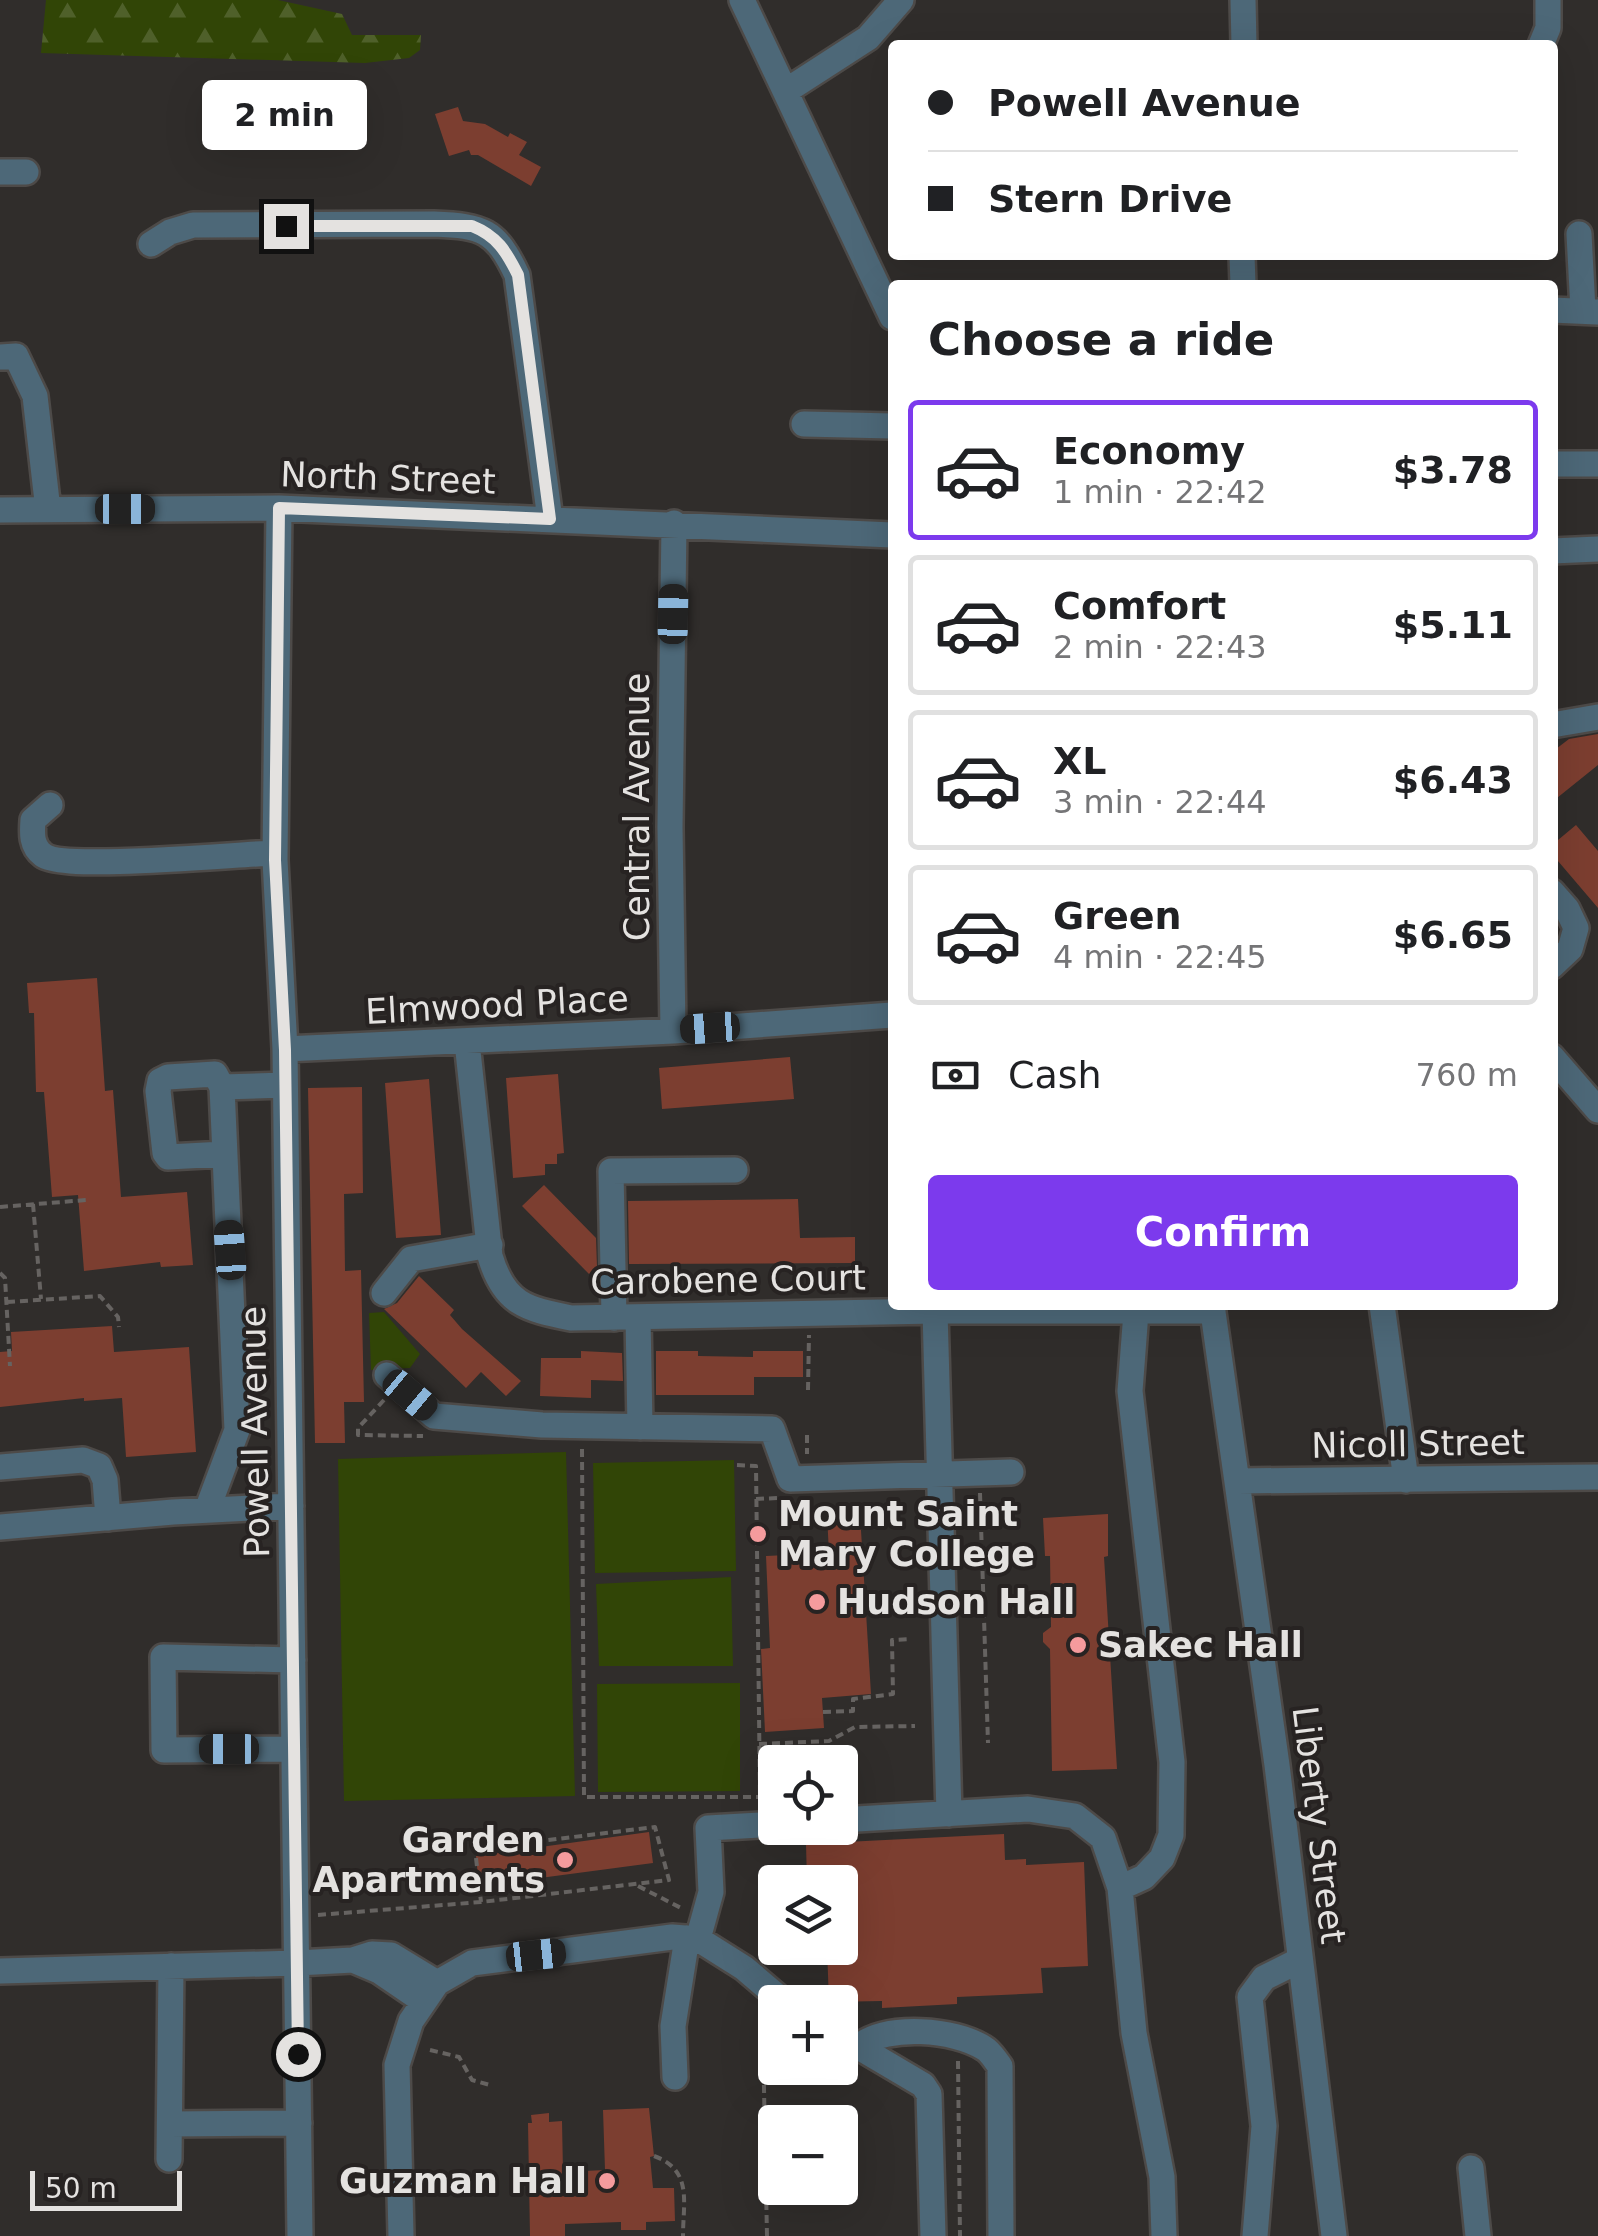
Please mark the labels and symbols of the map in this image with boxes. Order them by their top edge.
callout: 2 min [204,81,368,151]
route end [264,204,309,249]
street label: North Street [280,454,496,502]
car [95,494,155,524]
car [657,584,689,644]
street label: Central Avenue [617,673,657,941]
street label: Elmwood Place [364,978,630,1032]
car [679,1011,741,1045]
car [213,1219,247,1281]
street label: Carobene Court [590,1258,866,1302]
street label: Powell Avenue [233,1306,277,1558]
car [377,1364,443,1426]
street label: Nicoll Street [1311,1422,1525,1466]
place label: Mount Saint Mary College [778,1494,1035,1574]
marker: Mount Saint Mary College [747,1523,769,1545]
place label: Hudson Hall [837,1582,1075,1622]
marker: Hudson Hall [806,1591,828,1613]
place label: Sakec Hall [1098,1625,1303,1665]
marker: Sakec Hall [1067,1634,1089,1656]
street label: Liberty Street [1285,1704,1353,1946]
car [199,1734,259,1764]
place label: Garden Apartments [313,1820,545,1900]
marker: Garden Apartments [554,1849,576,1871]
car [505,1937,567,1973]
route start [276,2032,321,2077]
place label: Guzman Hall [339,2161,587,2201]
scale bar [30,2166,182,2210]
marker: Guzman Hall [596,2170,618,2192]

